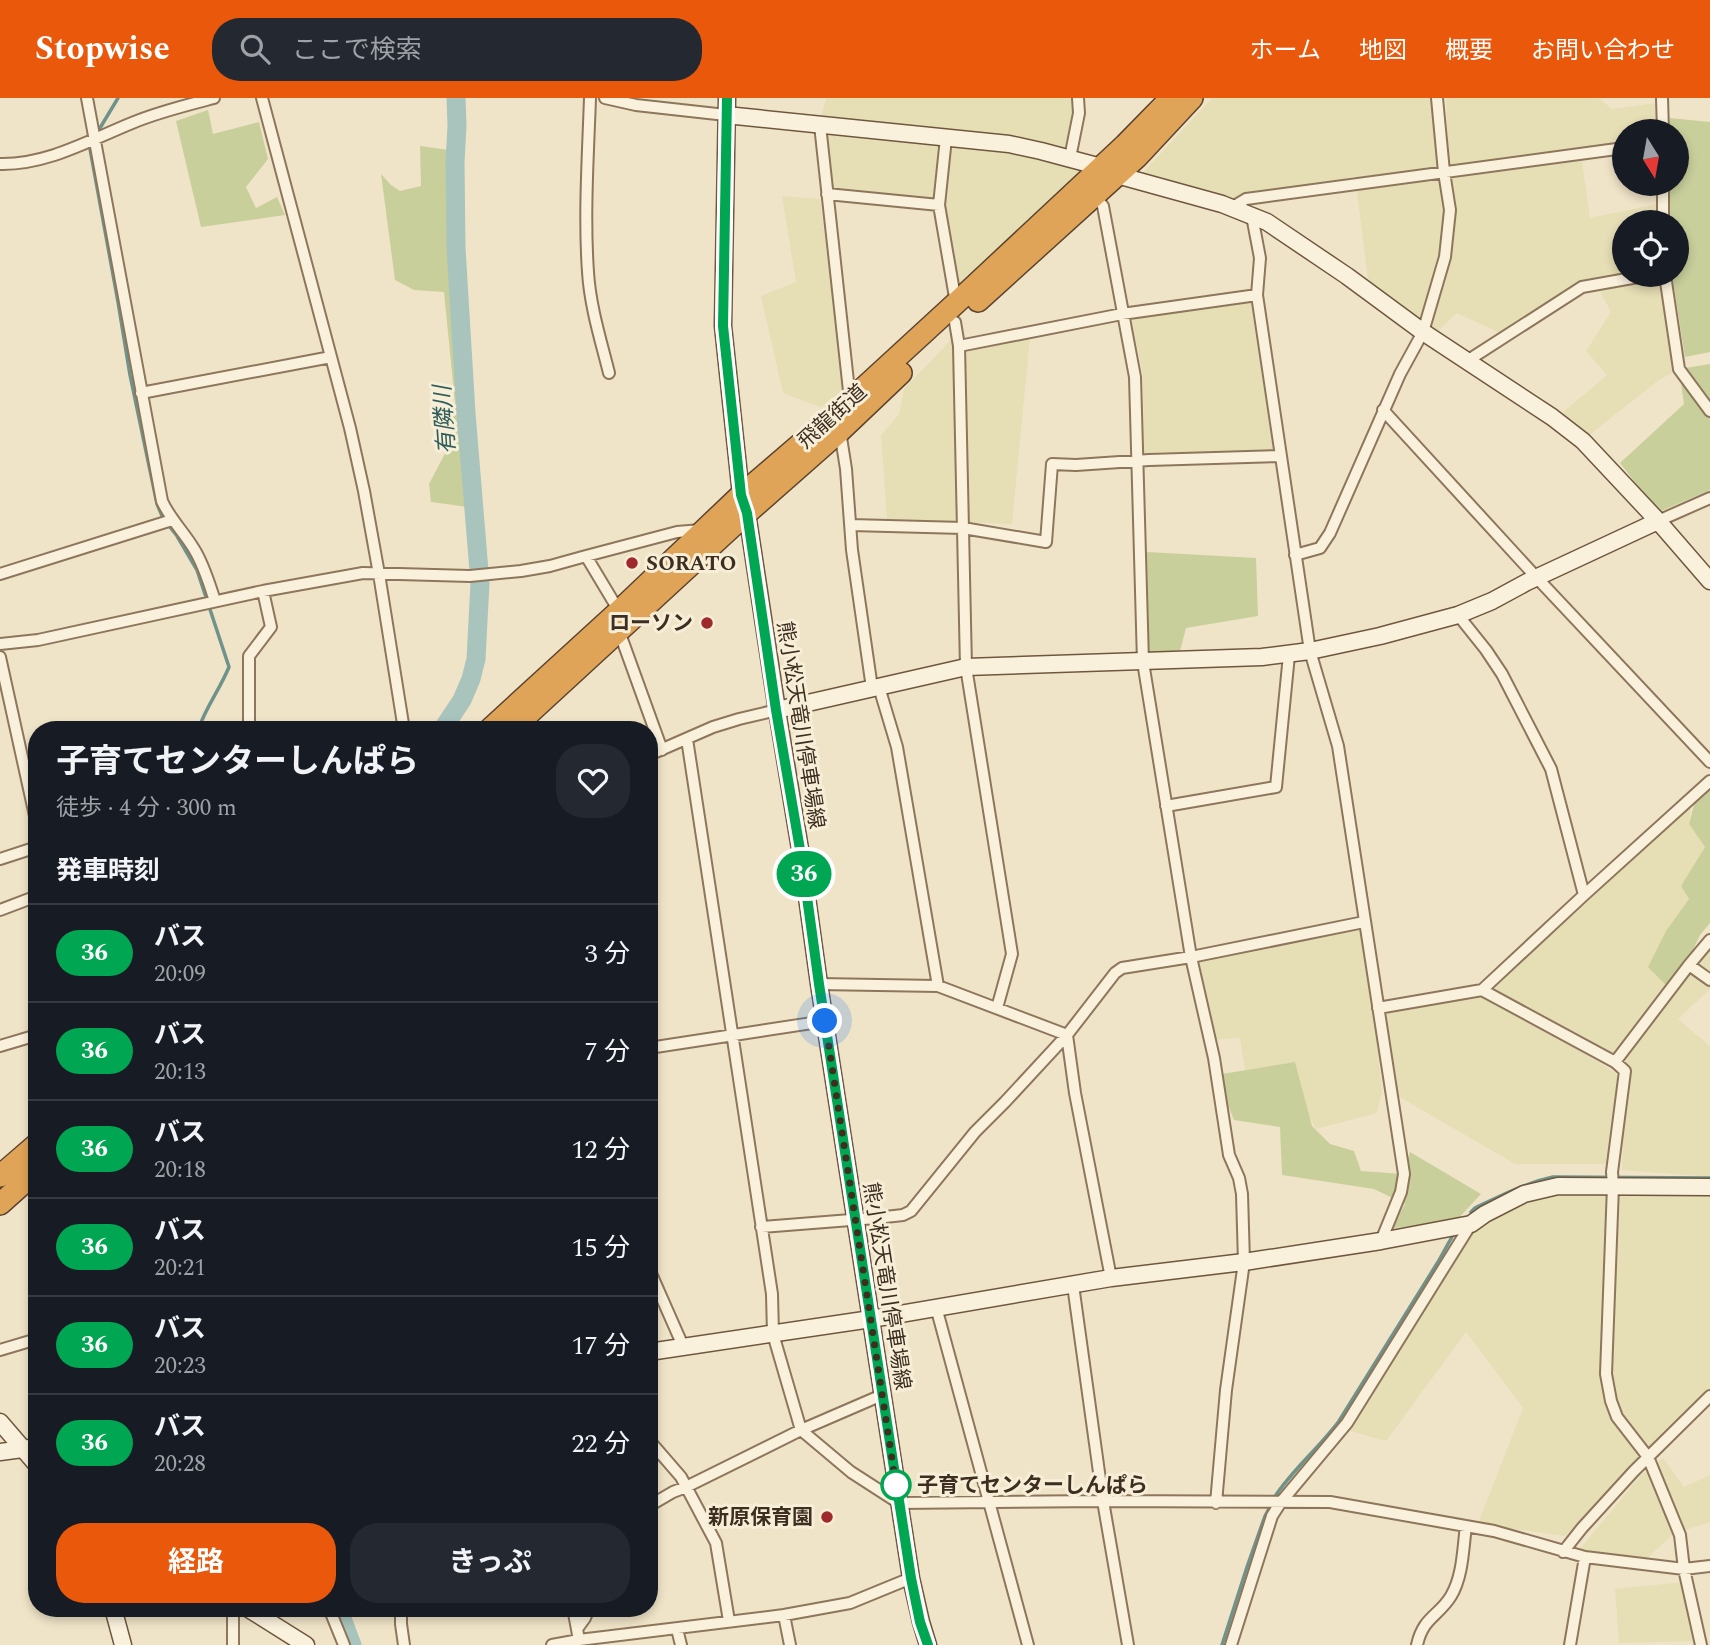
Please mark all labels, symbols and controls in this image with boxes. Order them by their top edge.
search box [212,18,702,81]
text: Stopwise [35,24,170,74]
icon: search [236,30,274,68]
text: ここで検索 [292,30,422,70]
text: ホーム [1250,33,1321,69]
text: 地図 [1359,33,1407,69]
text: 概要 [1445,33,1493,69]
text: お問い合わせ [1531,33,1675,69]
north arrow [1612,119,1689,196]
map controls [1612,119,1689,287]
button: locate [1612,210,1689,287]
street label: 飛龍街道 [791,377,875,457]
water label: 有隣川 [425,381,465,456]
place label: SORATO [646,548,736,580]
marker: SORATO [624,555,640,571]
place label: ローソン [609,608,693,640]
marker: ローソン [699,615,715,631]
street label: 熊小松天竜川停車場線 [768,619,832,831]
text: 子育てセンターしんぱら [56,737,419,787]
button: heart [556,744,630,818]
text: 徒歩 · 4 分 · 300 m [56,791,237,826]
text: 発車時刻 [56,851,160,891]
line badge: 36 [772,851,836,897]
text: 36 [791,856,817,892]
text: バス [154,917,206,957]
text: 3 分 [584,934,630,974]
text: 36 [81,935,108,971]
text: 20:09 [154,957,206,992]
your location [807,1003,842,1038]
text: バス [154,1015,206,1055]
text: 7 分 [584,1032,630,1072]
text: 36 [81,1033,108,1069]
text: 20:13 [154,1055,206,1090]
text: バス [154,1113,206,1153]
text: 12 分 [571,1130,630,1170]
text: 36 [81,1131,108,1167]
text: 20:18 [154,1153,206,1188]
street label: 熊小松天竜川停車場線 [854,1180,918,1392]
text: バス [154,1211,206,1251]
text: 15 分 [571,1228,630,1268]
text: 36 [81,1229,108,1265]
text: 20:21 [154,1251,206,1286]
text: バス [154,1309,206,1349]
text: 17 分 [571,1326,630,1366]
text: 36 [81,1327,108,1363]
text: 20:23 [154,1349,206,1384]
text: バス [154,1407,206,1447]
text: 22 分 [571,1424,630,1464]
text: 36 [81,1425,108,1461]
text: 20:28 [154,1447,206,1482]
marker: 子育てセンターしんぱら [881,1470,911,1500]
place label: 子育てセンターしんぱら [917,1470,1148,1502]
place label: 新原保育園 [708,1502,813,1534]
marker: 新原保育園 [819,1509,835,1525]
button: 経路 [56,1523,336,1603]
button: きっぷ [350,1523,630,1603]

